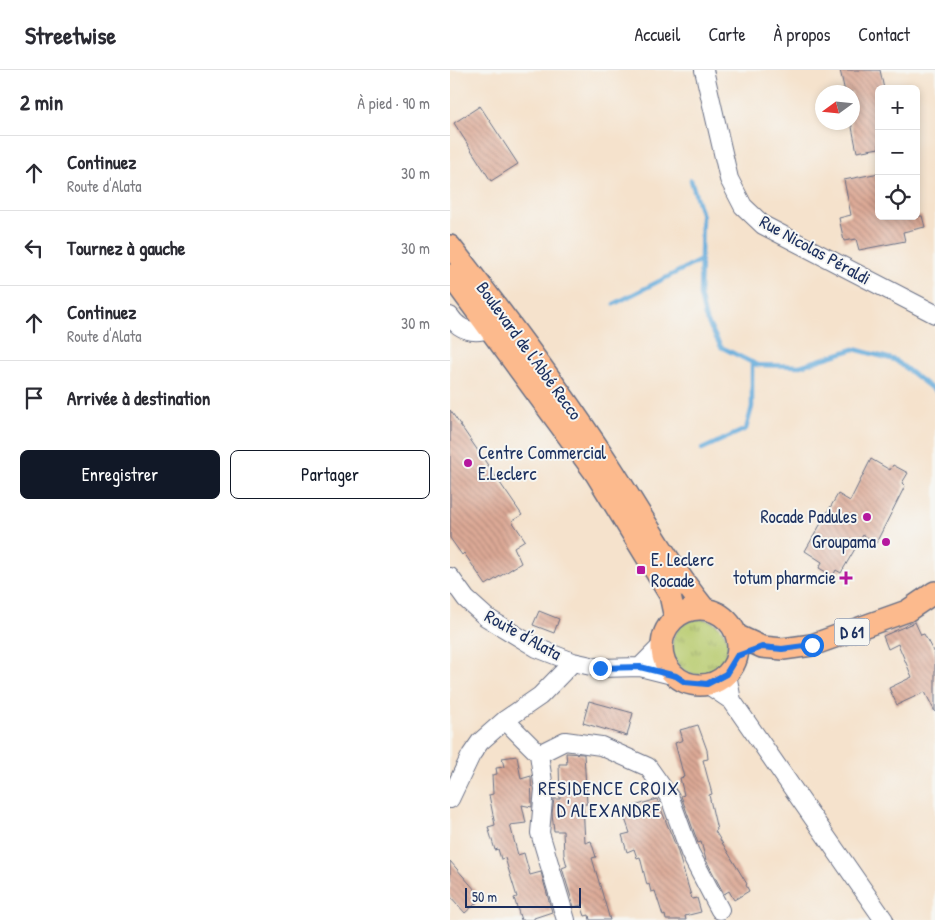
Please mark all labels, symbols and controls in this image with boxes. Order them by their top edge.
text: Streetwise [25,19,116,51]
text: Accueil [634,22,680,47]
text: Carte [708,22,746,47]
text: À propos [774,22,830,47]
text: Contact [858,22,910,47]
north arrow [815,85,860,130]
map controls [875,85,920,220]
button: + [875,85,920,130]
text: 2 min [20,88,63,117]
text: À pied · 90 m [357,92,430,114]
button: − [875,130,920,175]
text: Continuez [67,149,136,175]
icon: ahead [20,159,48,187]
text: 30 m [401,162,430,184]
text: Route d'Alata [67,175,142,197]
button: locate [875,175,920,220]
street label: Rue Nicolas Péraldi [755,209,875,290]
icon: left [20,234,48,262]
text: Tournez à gauche [67,235,185,261]
text: 30 m [401,237,430,259]
street label: Boulevard de l'Abbé Recco [471,276,588,425]
text: Continuez [67,299,136,325]
icon: ahead [20,309,48,337]
text: 30 m [401,312,430,334]
text: Route d'Alata [67,325,142,347]
icon: arrive [20,384,48,412]
text: Arrivée à destination [67,385,210,411]
place label: Centre Commercial E.Leclerc [478,440,606,486]
button: Enregistrer [20,450,220,499]
button: Partager [230,450,430,499]
marker: Centre Commercial E.Leclerc [462,457,474,469]
place label: Rocade Padules [760,504,857,529]
marker: Rocade Padules [861,511,873,523]
place label: Groupama [812,529,876,554]
marker: Groupama [880,536,892,548]
place label: E. Leclerc Rocade [651,547,714,593]
marker: E. Leclerc Rocade [635,564,647,576]
place label: totum pharmcie [733,565,836,590]
marker: totum pharmcie [840,572,852,584]
street label: Route d'Alata [480,603,566,666]
road number: D 61 [834,618,870,646]
route start [801,634,824,657]
route end [589,657,612,680]
district label: RESIDENCE CROIX D'ALEXANDRE [538,775,680,823]
scale bar [465,885,581,908]
text: 50 m [472,887,497,906]

